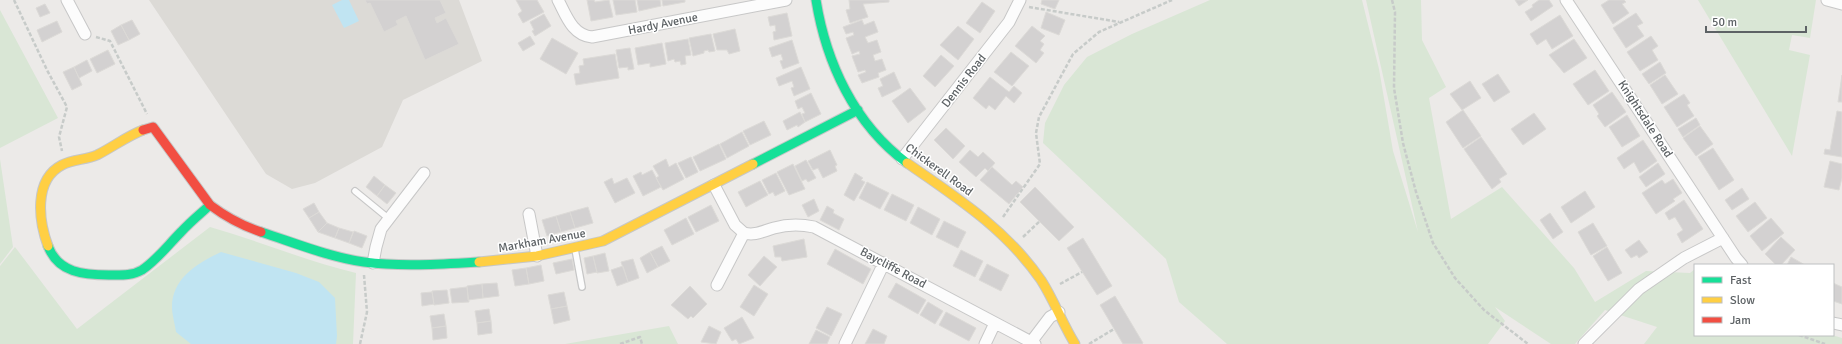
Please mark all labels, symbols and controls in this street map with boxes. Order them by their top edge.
scale bar [1706,8,1806,34]
street label: Hardy Avenue [627,10,699,38]
text: 50 m [1712,15,1737,30]
street label: Dennis Road [938,51,990,111]
street label: Knightsdale Road [1614,77,1676,161]
street label: Chickerell Road [902,140,976,200]
street label: Markham Avenue [497,226,587,256]
street label: Baycliffe Road [857,244,929,292]
legend [1694,264,1834,336]
text: Fast [1730,273,1751,288]
text: Slow [1730,293,1755,308]
text: Jam [1730,313,1751,328]

